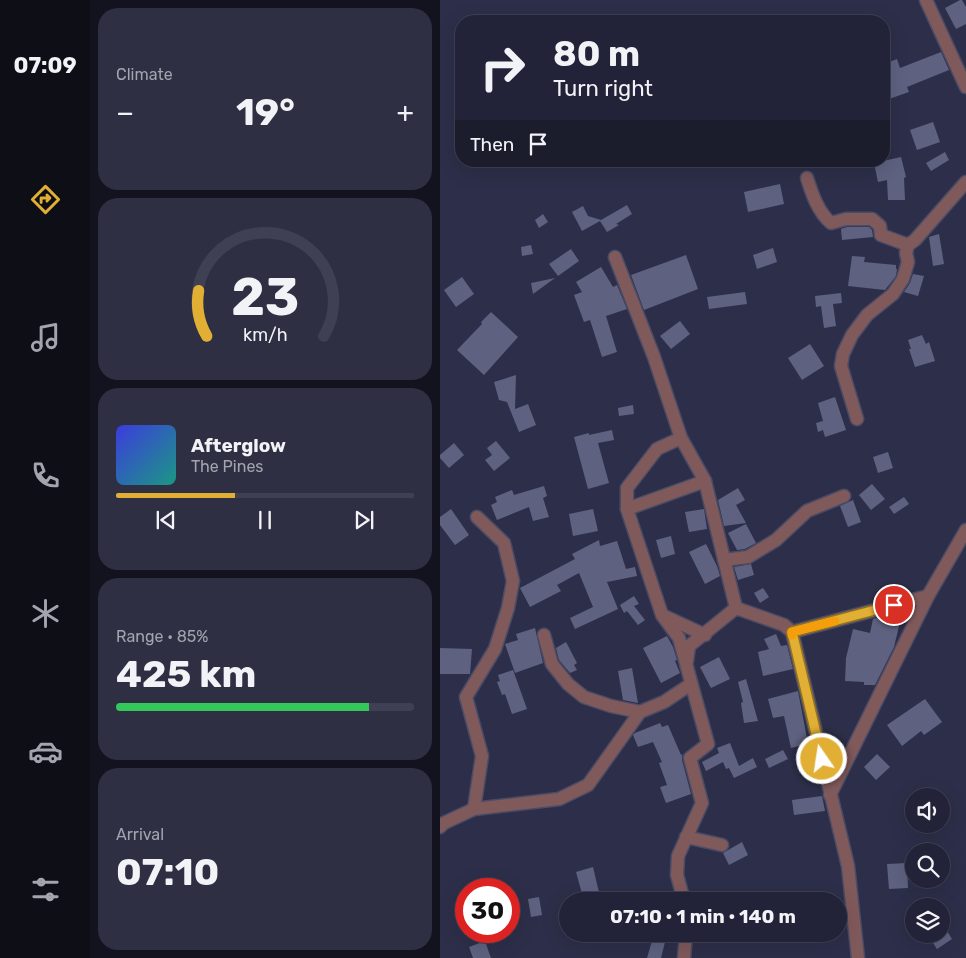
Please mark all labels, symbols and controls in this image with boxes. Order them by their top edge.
text: 80 m [553,33,640,75]
icon: right [470,35,535,100]
text: 07:09 [13,52,77,79]
text: Climate [116,65,173,84]
text: Turn right [553,75,653,102]
text: 19° [236,89,295,135]
text: − [116,96,134,129]
text: + [397,96,414,129]
icon: arrive [524,130,552,158]
text: Then [470,133,514,156]
icon: directions [28,182,63,217]
text: 23 [231,266,299,328]
icon: music [28,320,63,355]
text: km/h [243,324,287,345]
text: Afterglow [191,434,286,457]
text: The Pines [191,457,264,476]
icon: phone [28,458,63,493]
icon: previous [152,506,180,534]
icon: pause [251,506,279,534]
icon: next [350,506,378,534]
pin [873,584,915,626]
icon: arrive [880,591,908,619]
icon: climate [28,596,63,631]
text: Range · 85% [116,627,209,646]
text: 425 km [116,651,256,697]
position arrow [795,732,847,784]
icon: car [28,734,63,769]
map controls [905,788,950,943]
button: sound [905,788,950,833]
text: Arrival [116,825,164,844]
button: search [905,843,950,888]
text: 07:10 [116,849,219,895]
icon: filters [28,872,63,907]
speed limit sign: 30 [455,878,520,943]
button: layers [905,898,950,943]
text: 07:10 · 1 min · 140 m [610,905,796,928]

